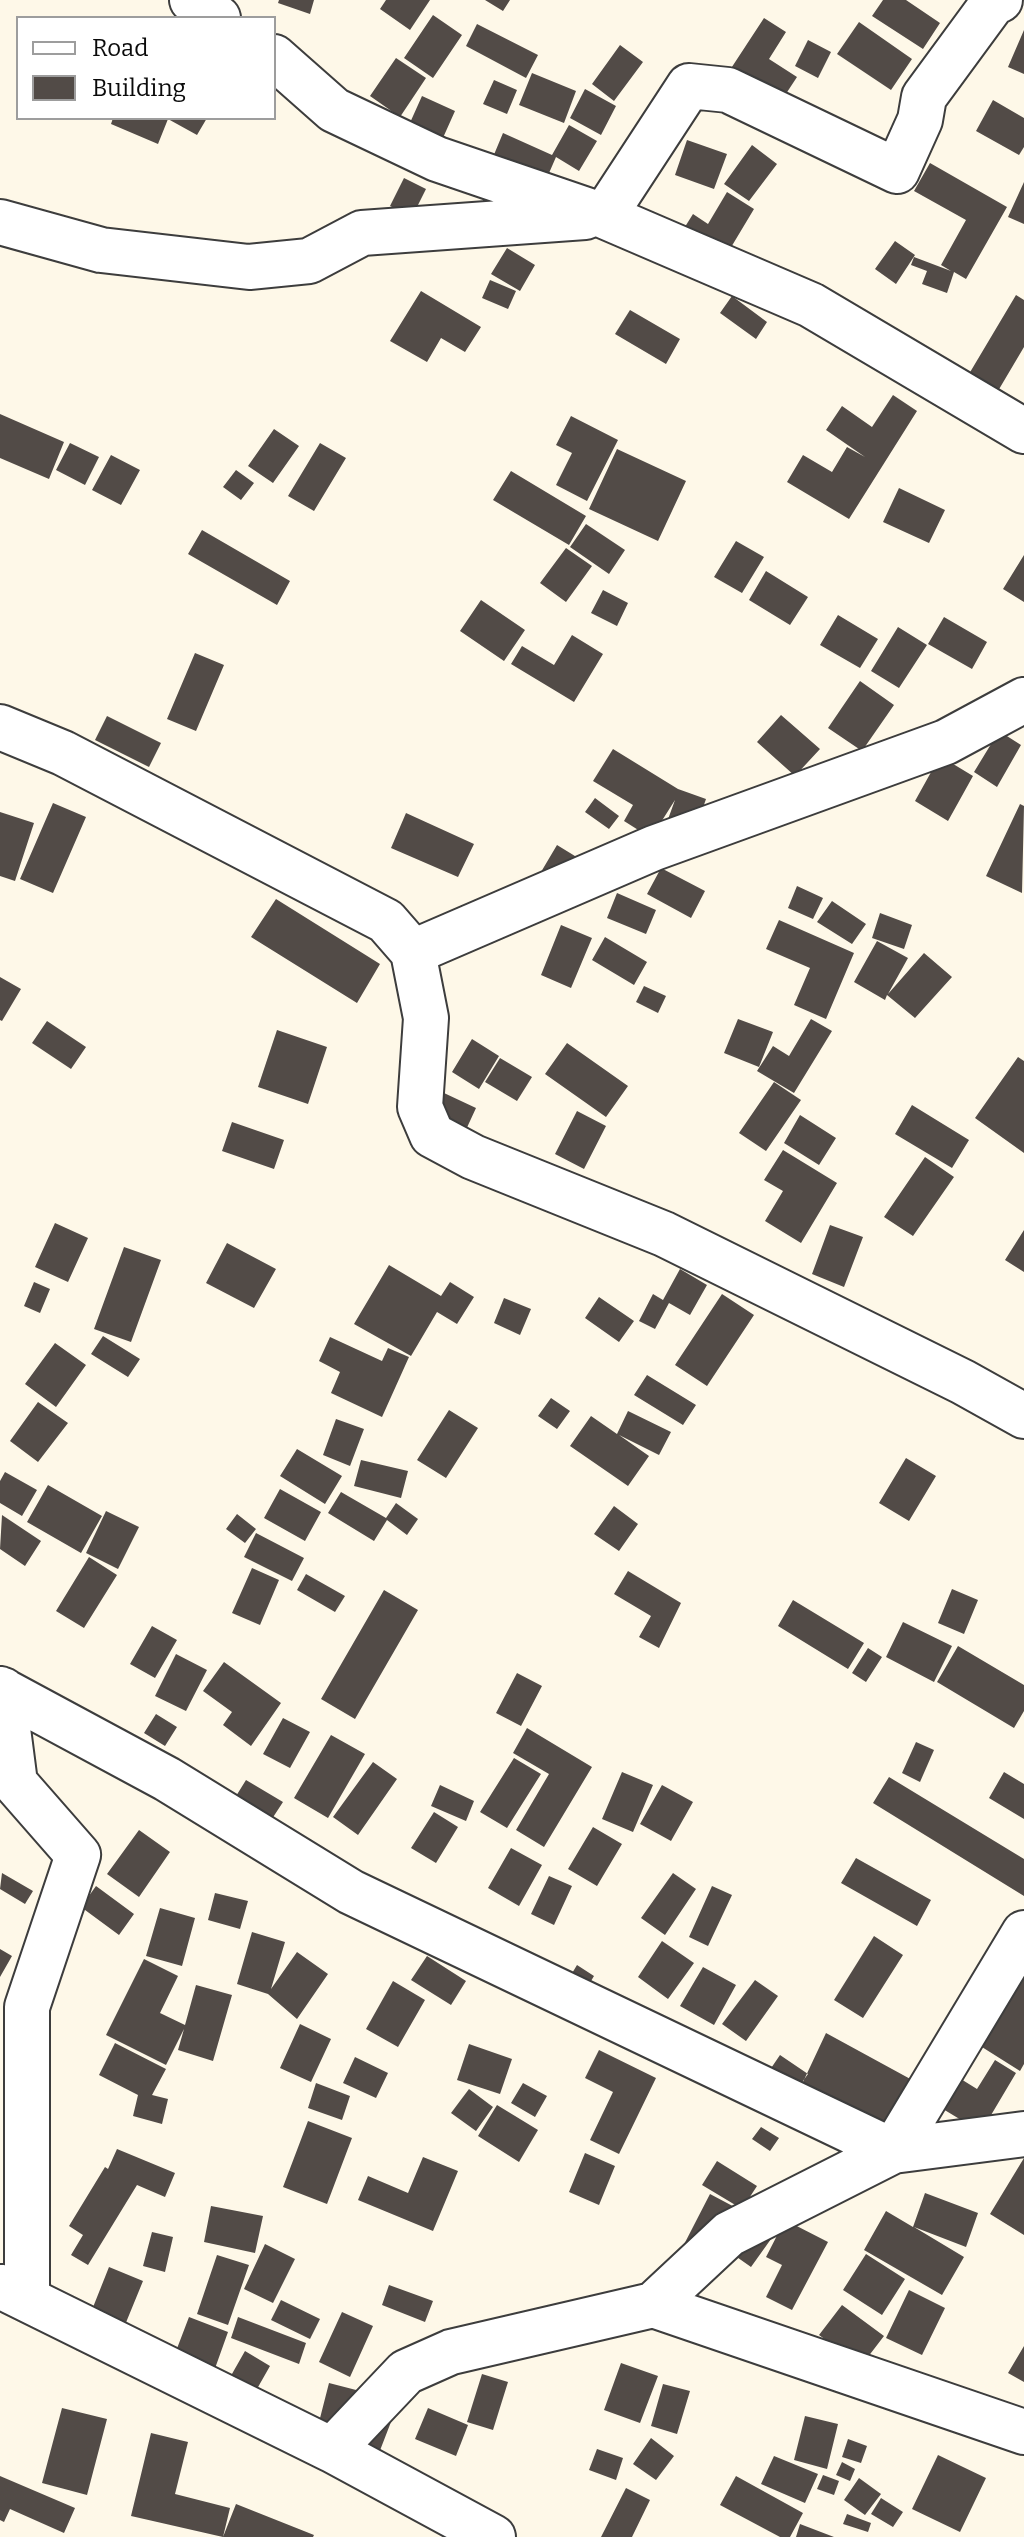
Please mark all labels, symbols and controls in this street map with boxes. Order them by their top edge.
legend [16,16,276,120]
text: Road [92,34,148,62]
text: Building [92,74,186,102]

